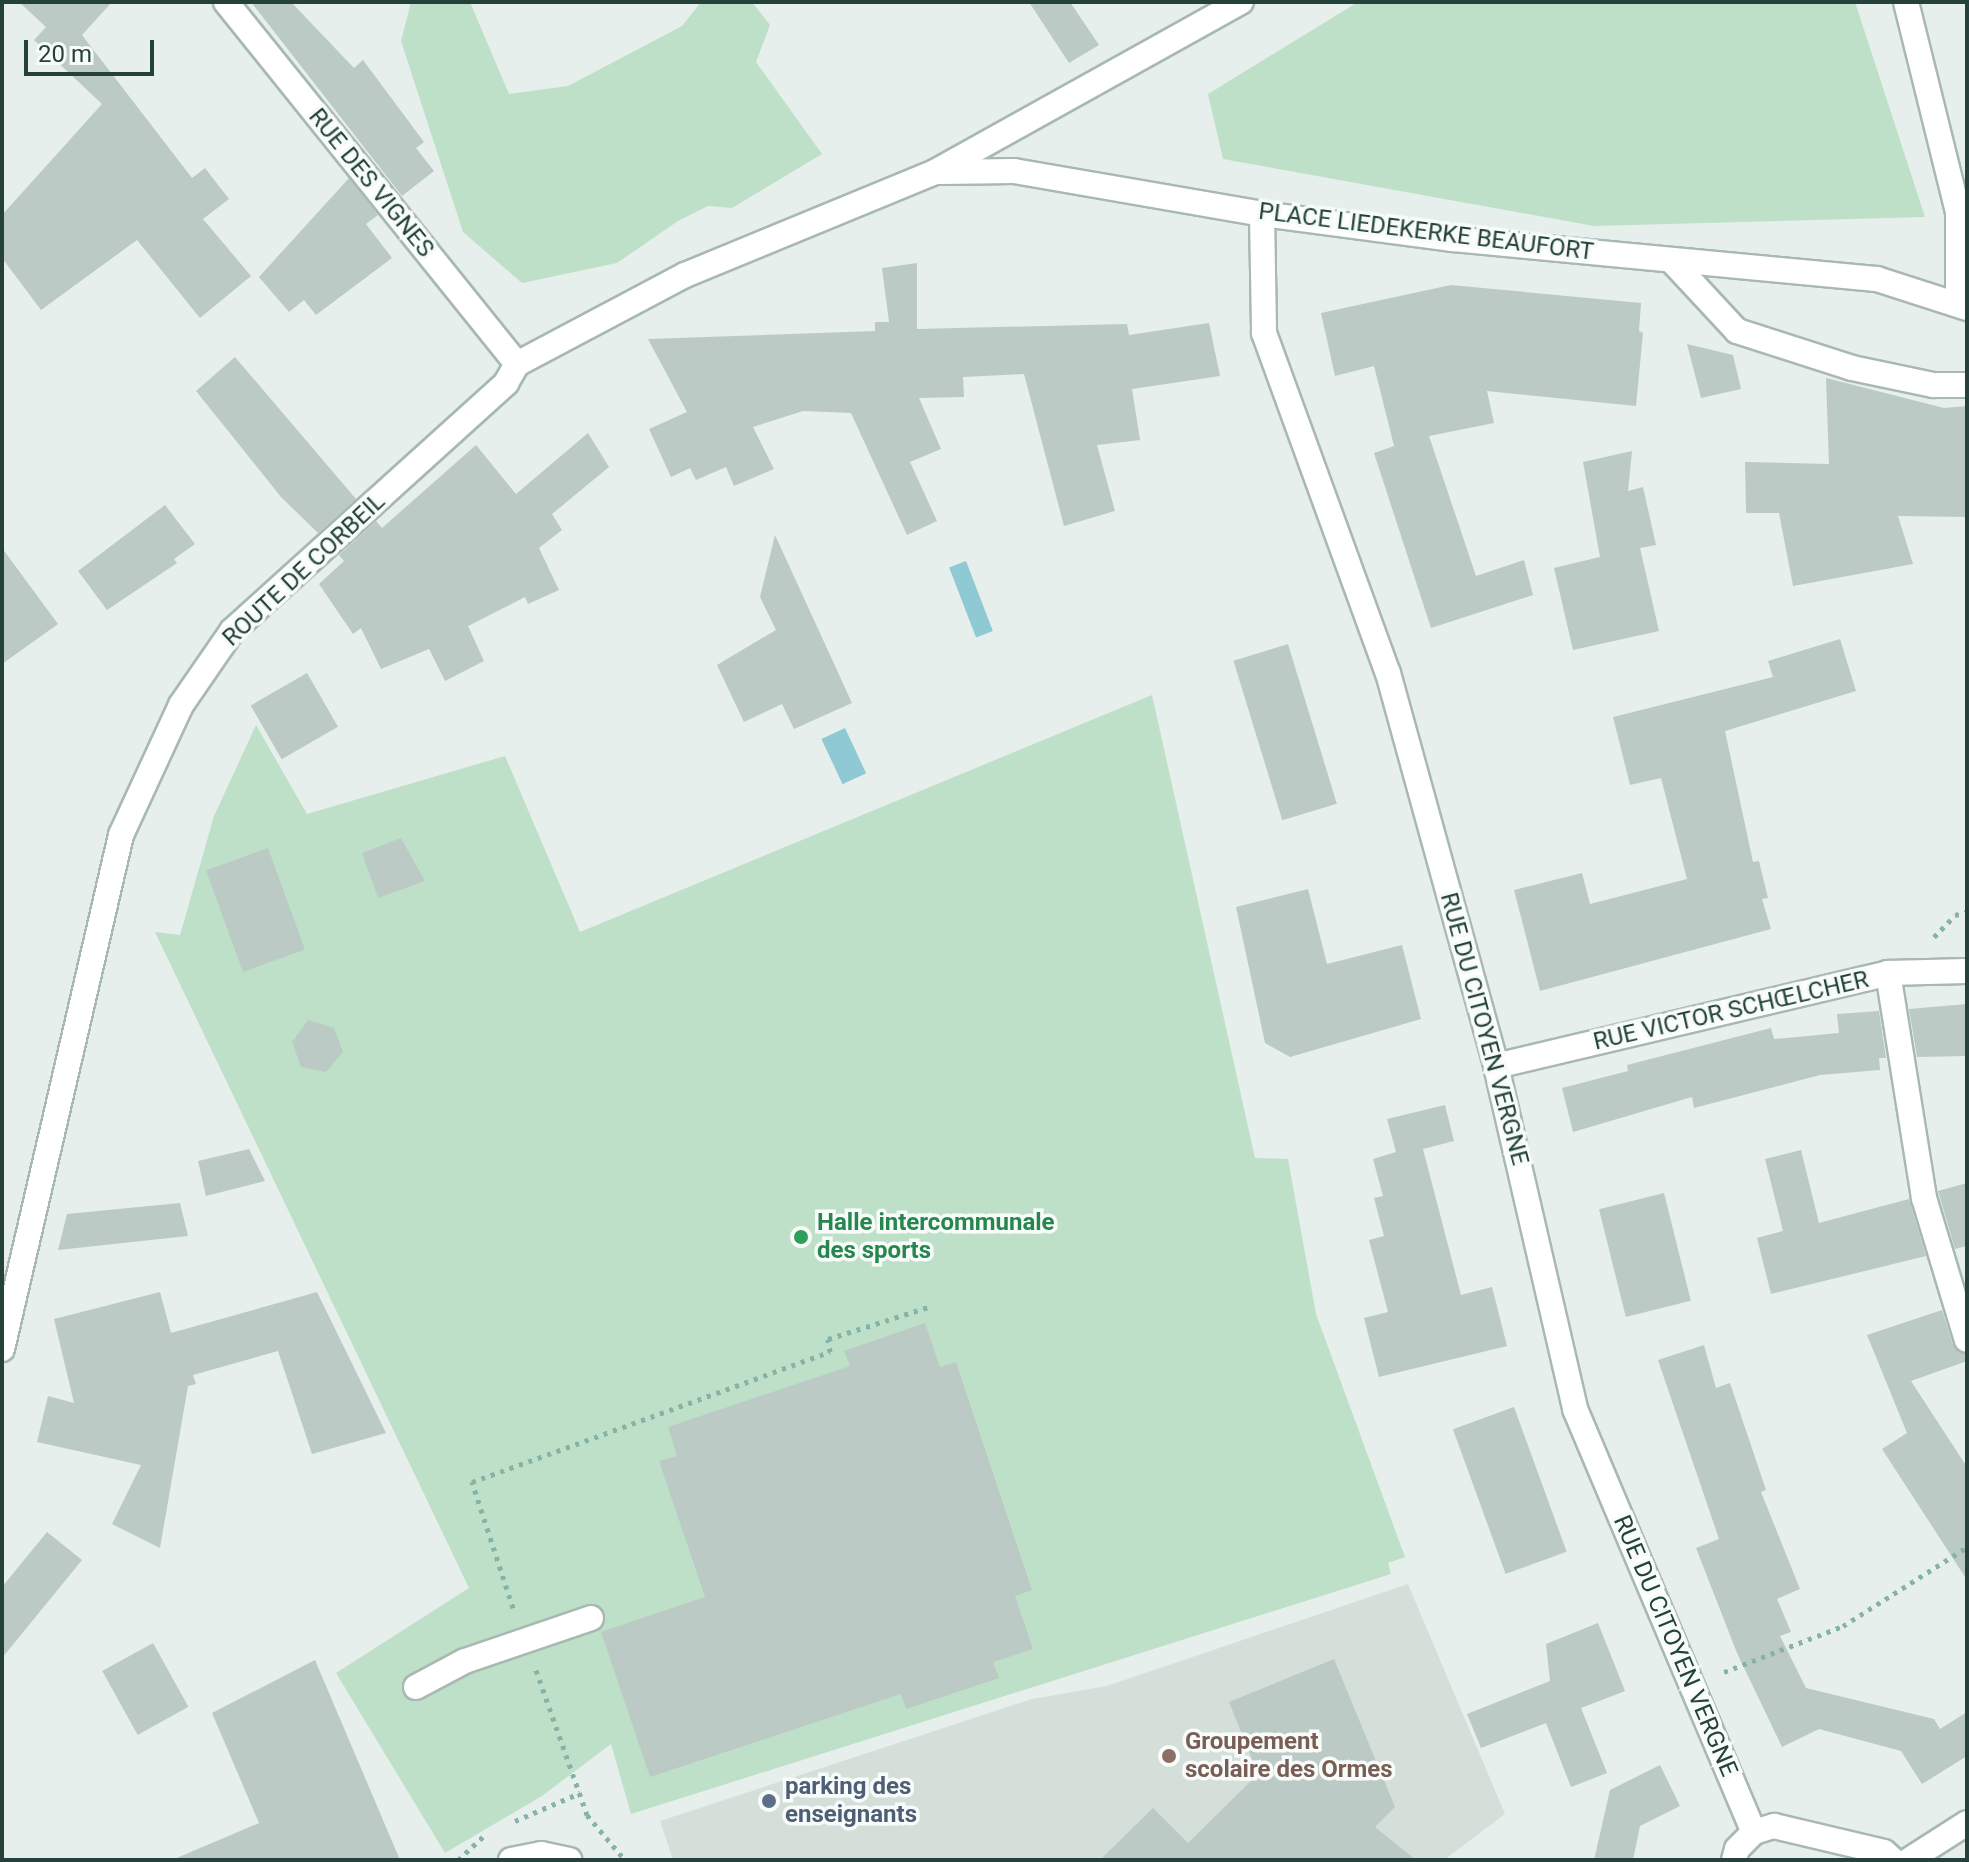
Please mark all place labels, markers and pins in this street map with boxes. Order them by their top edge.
place label: Halle intercommunale des sports [817,1209,1055,1265]
marker: Halle intercommunale des sports [792,1228,810,1246]
place label: Groupement scolaire des Ormes [1185,1728,1393,1784]
marker: Groupement scolaire des Ormes [1160,1747,1178,1765]
place label: parking des enseignants [785,1773,917,1829]
marker: parking des enseignants [760,1792,778,1810]

